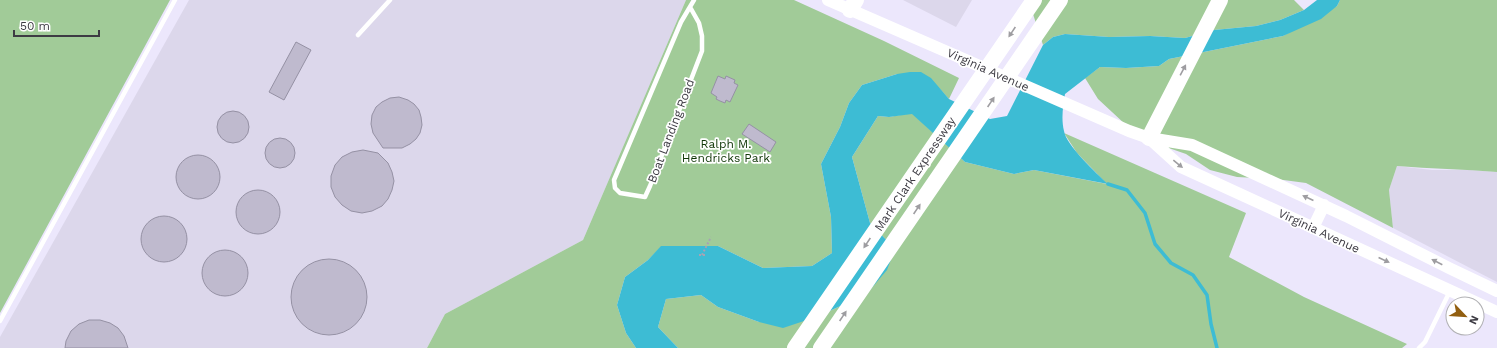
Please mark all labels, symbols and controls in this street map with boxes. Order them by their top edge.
scale bar [14,12,99,38]
text: 50 m [20,19,50,33]
one-way arrow [1008,27,1016,37]
street label: Virginia Avenue [945,46,1031,94]
one-way arrow [1180,64,1187,76]
street label: Boat Landing Road [645,77,697,185]
one-way arrow [987,96,995,107]
street label: Mark Clark Expressway [872,114,959,234]
park label: Ralph M. Hendricks Park [682,137,770,165]
one-way arrow [1172,159,1183,168]
one-way arrow [1302,195,1313,201]
one-way arrow [913,203,921,214]
street label: Virginia Avenue [1276,206,1362,256]
one-way arrow [863,238,871,248]
one-way arrow [1378,257,1389,263]
one-way arrow [1431,259,1442,265]
north arrow [1445,296,1485,336]
one-way arrow [839,311,847,321]
text: N [1466,314,1481,326]

